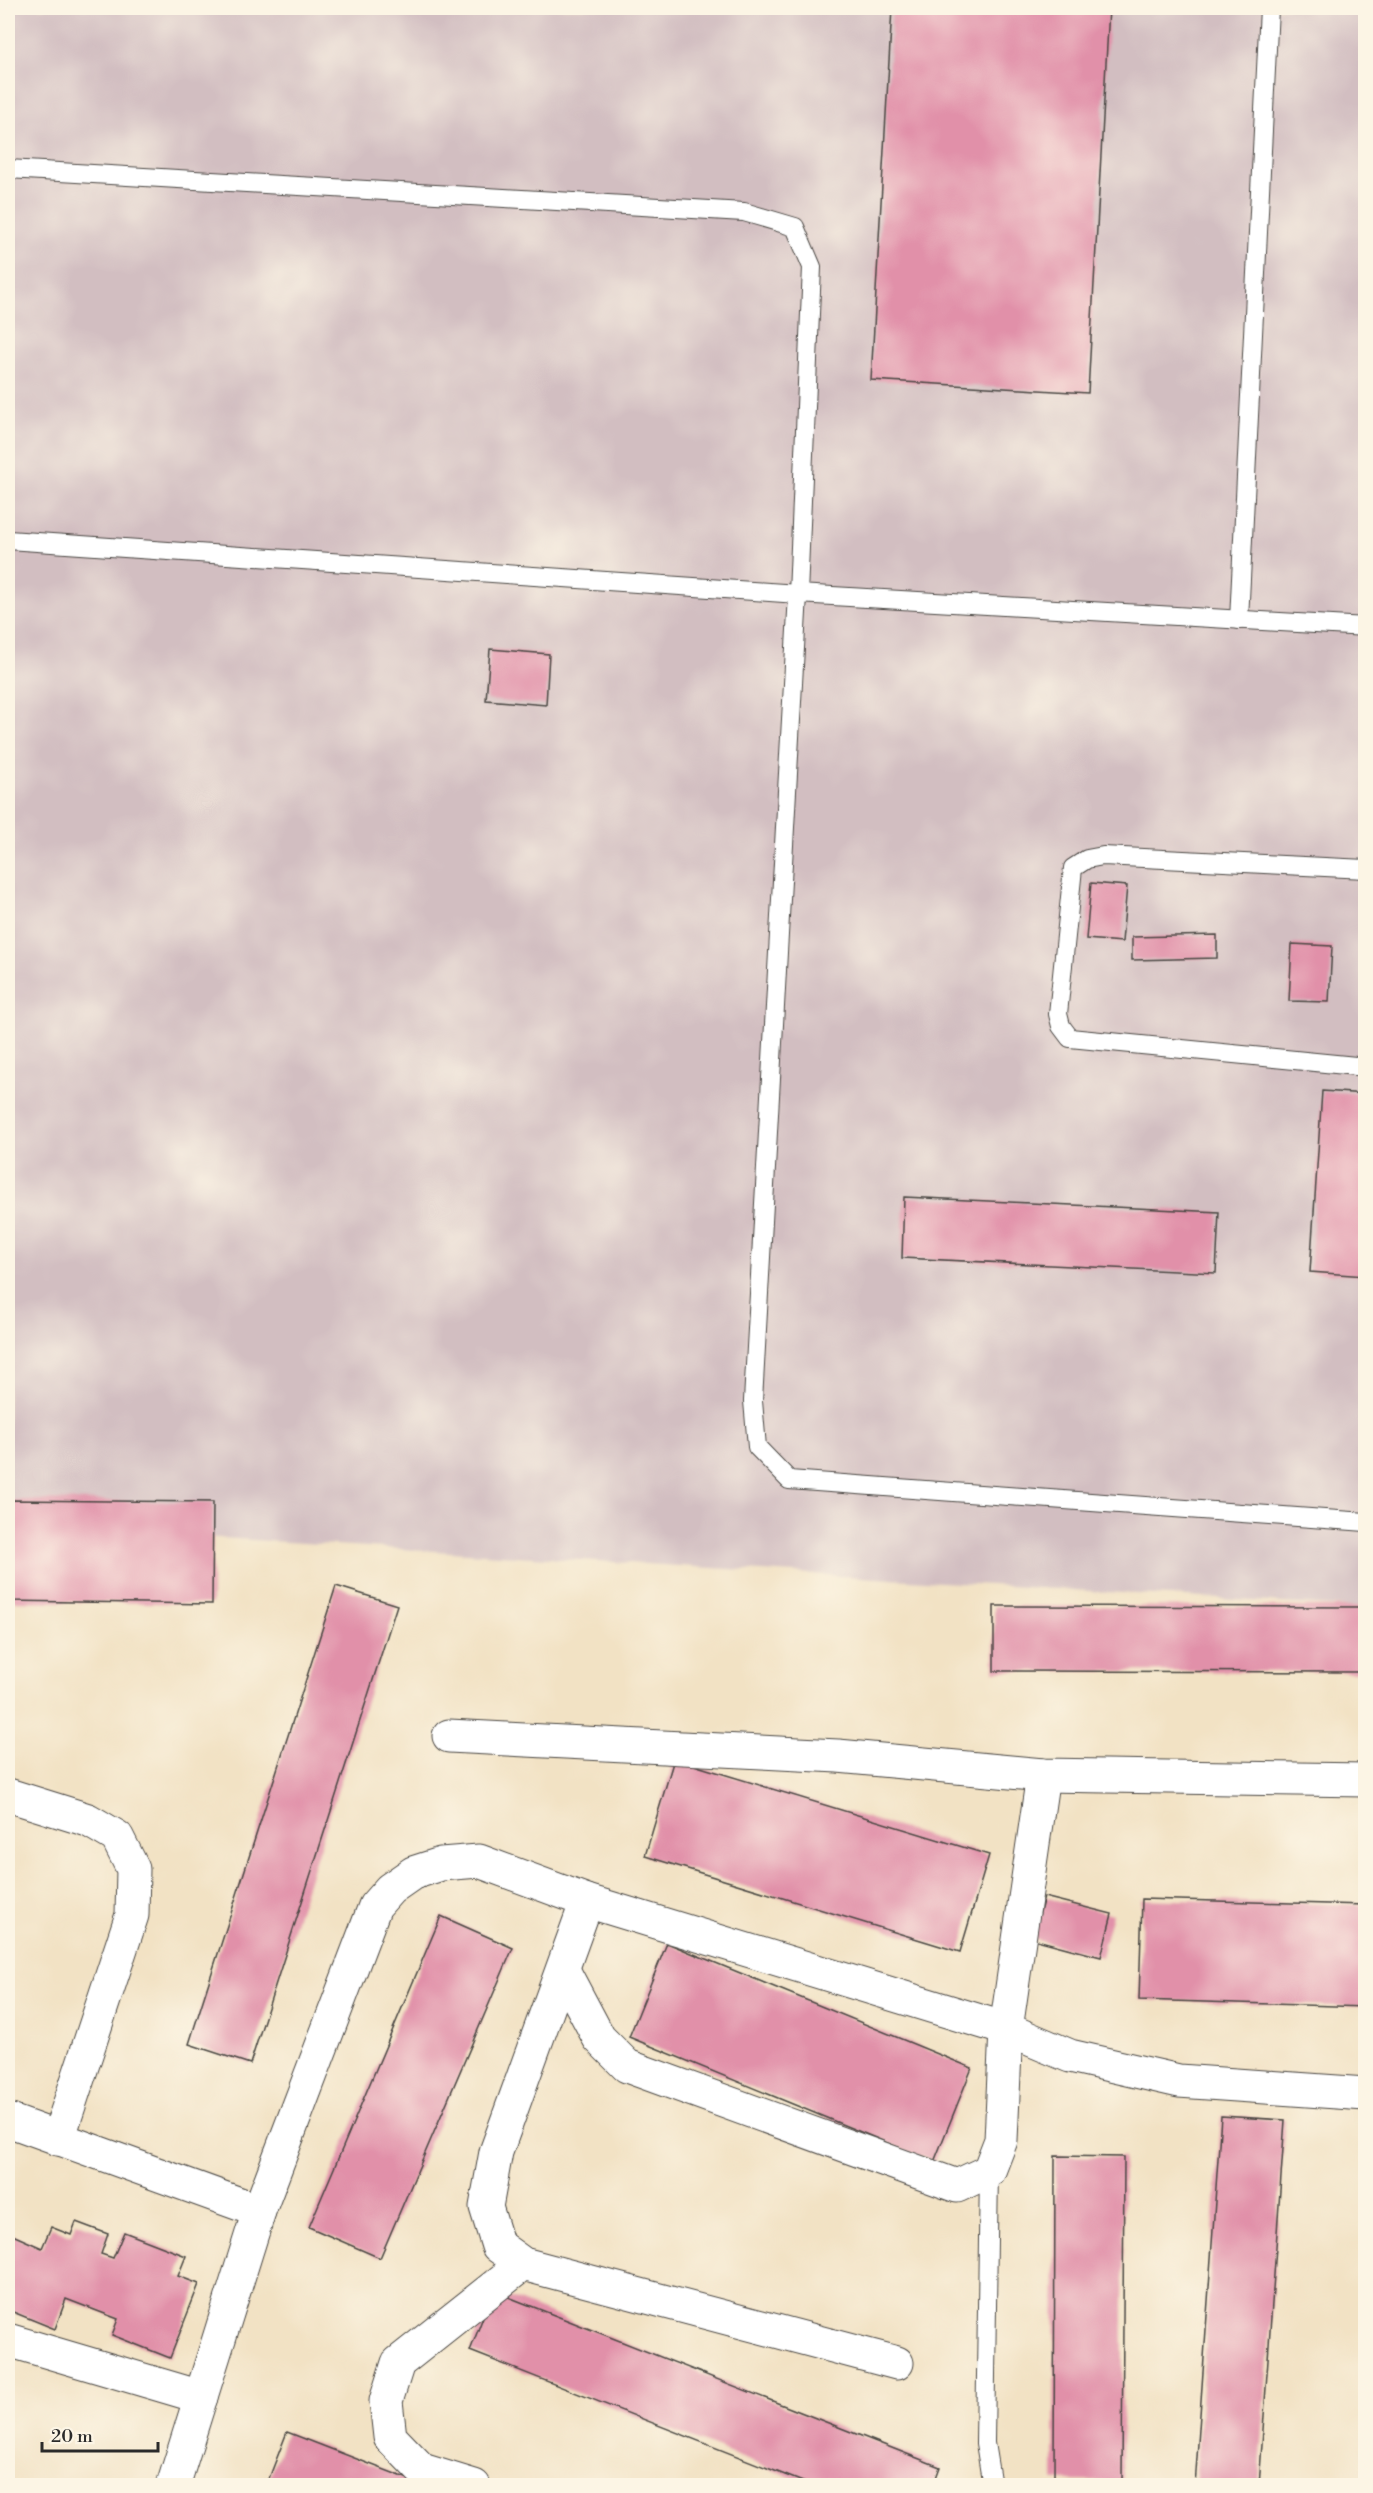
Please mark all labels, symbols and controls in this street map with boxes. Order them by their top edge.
scale bar [42,2415,158,2453]
text: 20 m [51,2425,93,2448]

